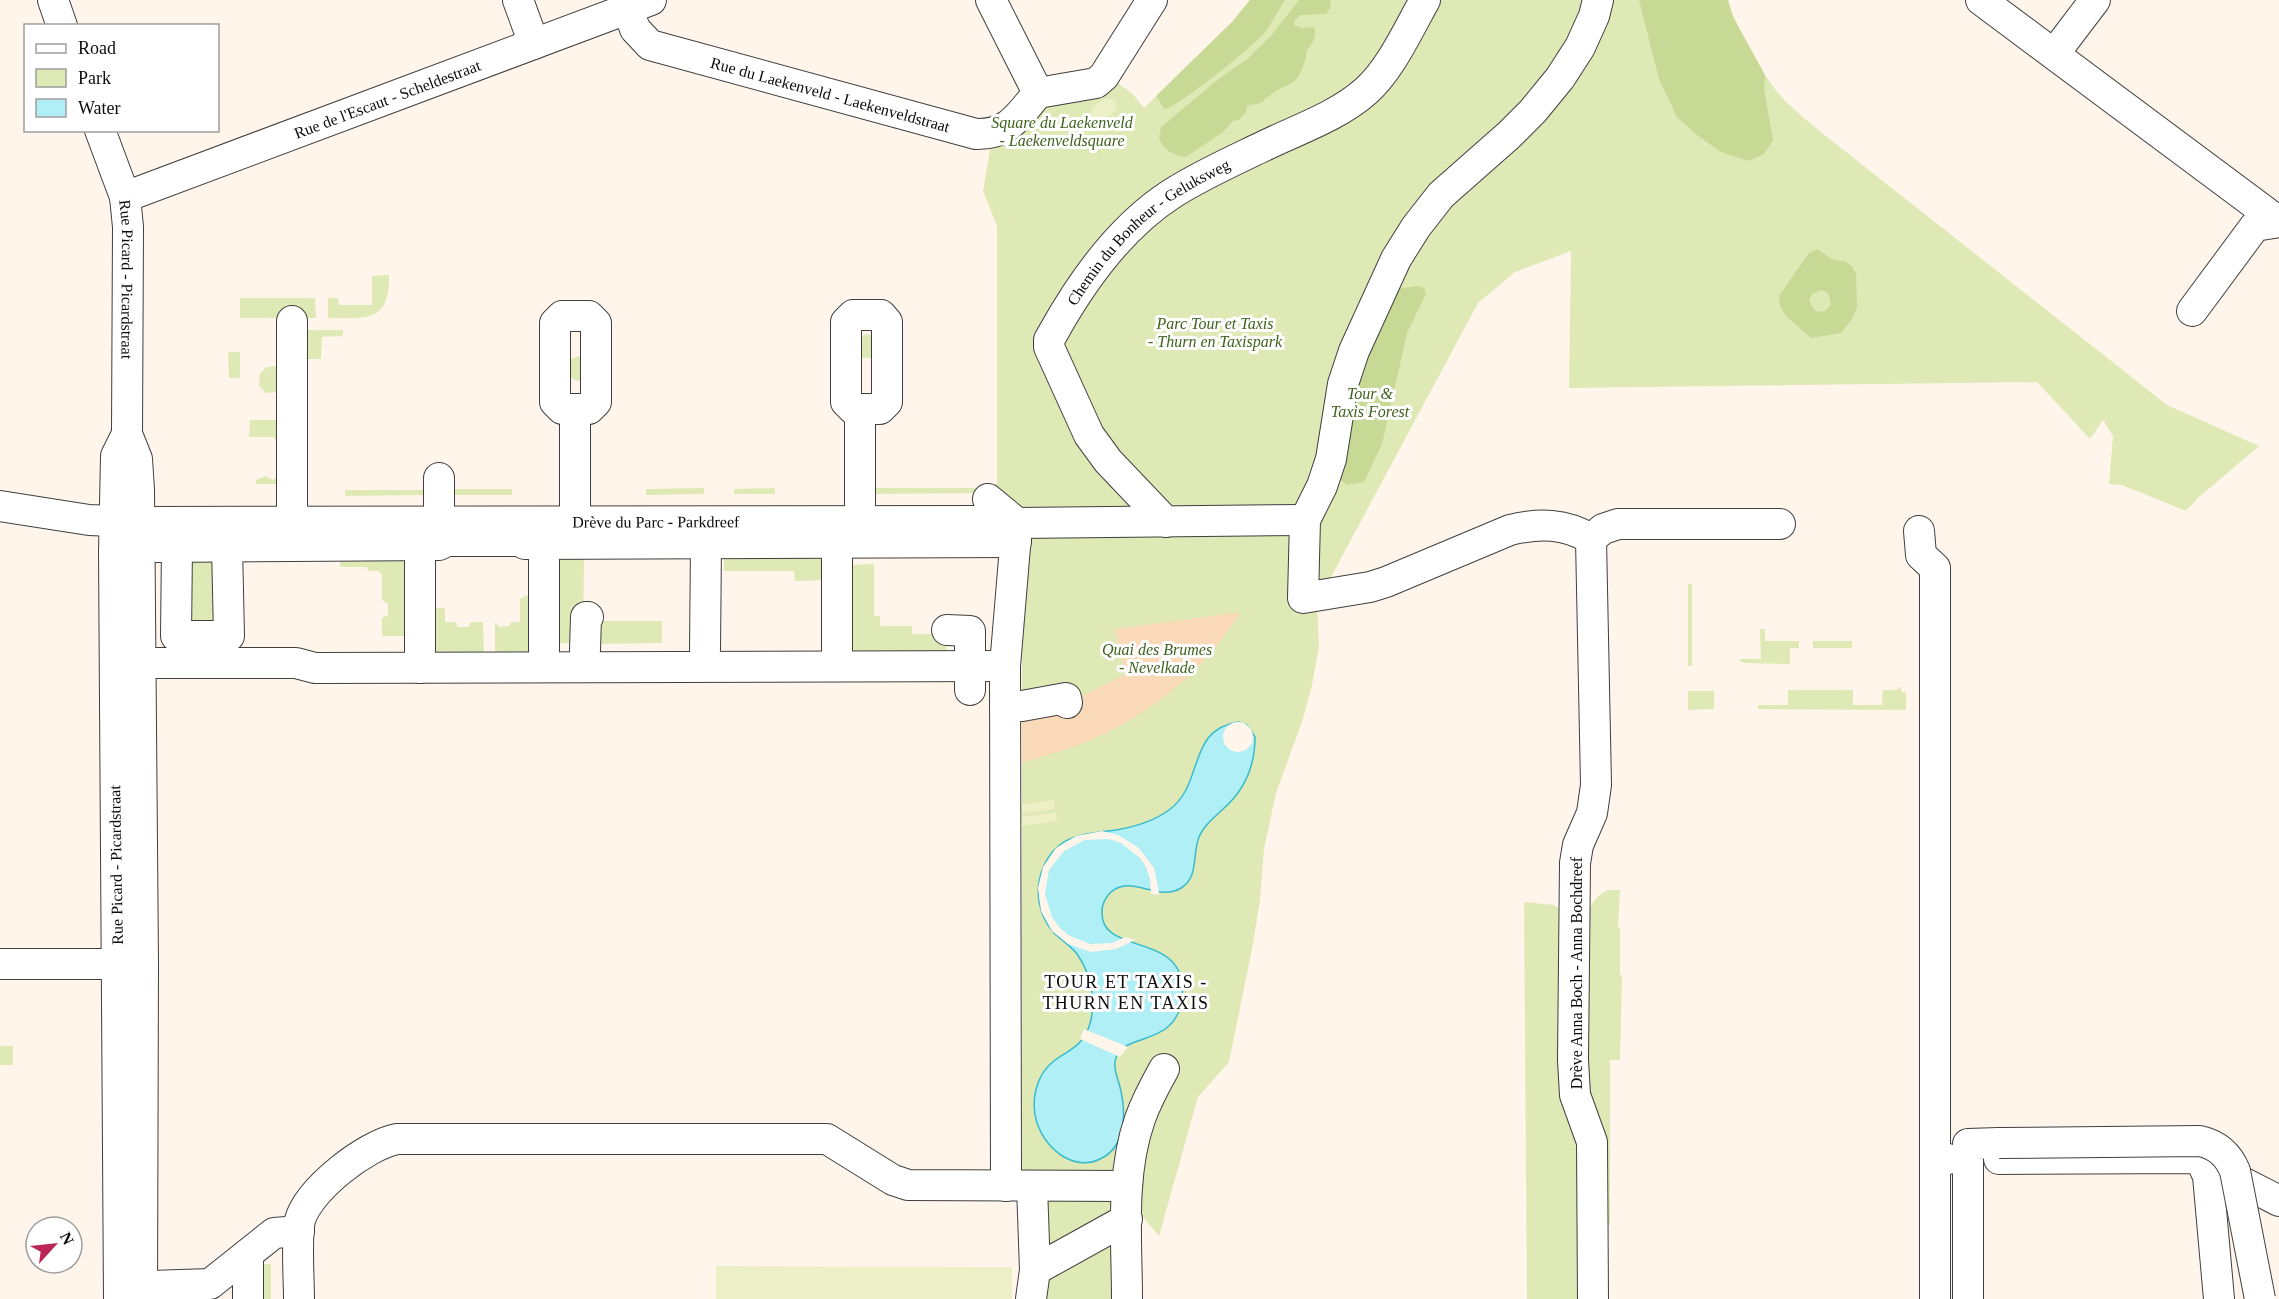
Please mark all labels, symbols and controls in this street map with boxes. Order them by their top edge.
legend [24,24,219,132]
text: Road [78,38,116,58]
street label: Rue du Laekenveld - Laekenveldstraat [709,53,952,135]
street label: Rue de l'Escaut - Scheldestraat [292,56,483,141]
text: Park [78,68,111,88]
text: Water [78,98,121,118]
park label: Square du Laekenveld - Laekenveldsquare [991,114,1134,150]
street label: Chemin du Bonheur - Geluksweg [1063,155,1233,308]
street label: Rue Picard - Picardstraat [117,199,137,360]
park label: Parc Tour et Taxis - Thurn en Taxispark [1148,315,1283,351]
park label: Tour & Taxis Forest [1331,385,1410,420]
street label: Drève du Parc - Parkdreef [572,513,740,530]
park label: Quai des Brumes - Nevelkade [1102,641,1212,676]
street label: Rue Picard - Picardstraat [106,785,126,945]
street label: Drève Anna Boch - Anna Bochdreef [1568,856,1585,1089]
district label: TOUR ET TAXIS - THURN EN TAXIS [1042,972,1210,1013]
north arrow [24,1215,84,1275]
text: N [57,1229,77,1248]

